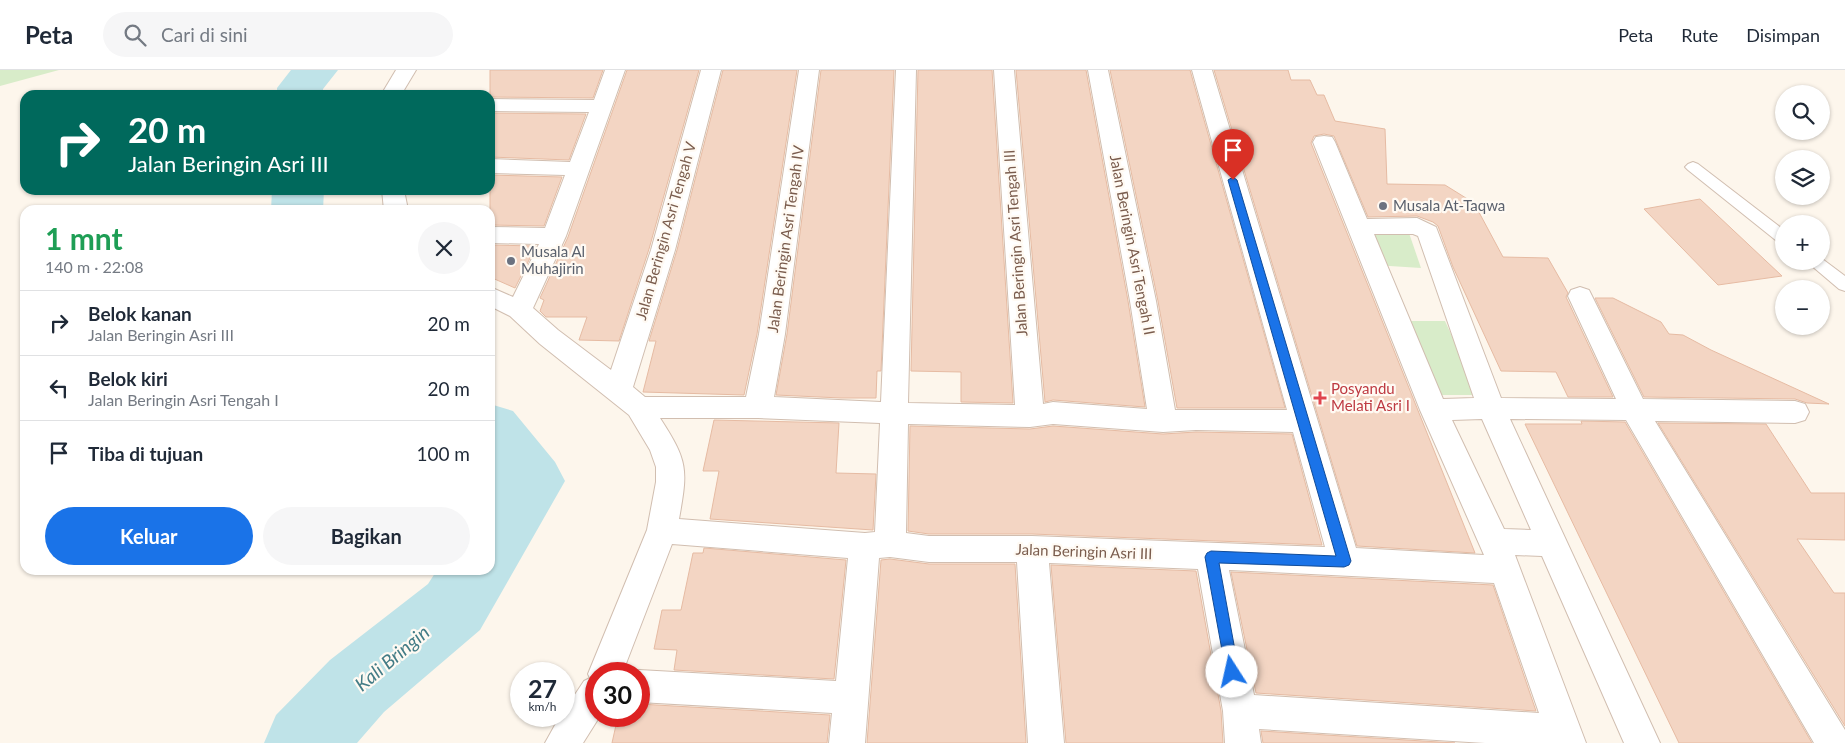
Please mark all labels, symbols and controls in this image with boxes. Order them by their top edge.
search box [103,12,453,57]
text: Peta [25,20,73,49]
icon: search [121,21,149,49]
text: Cari di sini [161,23,248,46]
text: Peta [1618,24,1653,46]
text: Rute [1681,24,1718,46]
text: Disimpan [1746,24,1820,46]
map controls [1775,85,1830,335]
button: search [1775,85,1830,140]
text: 20 m [128,108,206,150]
icon: right [45,110,110,175]
pin [1212,129,1254,180]
icon: arrive [1219,136,1247,164]
street label: Jalan Beringin Asri Tengah V [631,139,699,322]
street label: Jalan Beringin Asri Tengah IV [763,143,807,334]
street label: Jalan Beringin Asri Tengah III [999,149,1031,337]
text: Jalan Beringin Asri III [128,150,329,177]
button: layers [1775,150,1830,205]
street label: Jalan Beringin Asri Tengah II [1107,153,1159,336]
place label: Musala At-Taqwa [1393,196,1505,214]
marker: Musala At-Taqwa [1377,200,1389,212]
button: + [1775,215,1830,270]
text: 1 mnt [45,220,123,256]
button: close [418,222,470,274]
place label: Musala Al Muhajirin [521,242,585,277]
marker: Musala Al Muhajirin [505,255,517,267]
text: 140 m · 22:08 [45,257,144,276]
button: − [1775,280,1830,335]
text: Belok kanan [88,302,192,325]
icon: right [45,309,73,337]
text: 20 m [427,312,470,335]
text: Jalan Beringin Asri III [88,325,234,344]
text: Belok kiri [88,367,168,390]
icon: left [45,374,73,402]
text: 20 m [427,377,470,400]
place label: Posyandu Melati Asri I [1331,379,1410,414]
text: Jalan Beringin Asri Tengah I [88,390,279,409]
marker: Posyandu Melati Asri I [1313,391,1327,405]
icon: arrive [45,439,73,467]
text: Tiba di tujuan [88,442,203,465]
text: 100 m [416,442,470,465]
button: Keluar [45,507,253,565]
button: Bagikan [263,507,470,565]
street label: Jalan Beringin Asri III [1015,540,1153,562]
water label: Kali Bringin [350,620,433,695]
position arrow [1205,645,1257,697]
speed limit sign: 30 [585,662,650,727]
text: 27 [528,673,557,703]
text: km/h [528,699,557,714]

